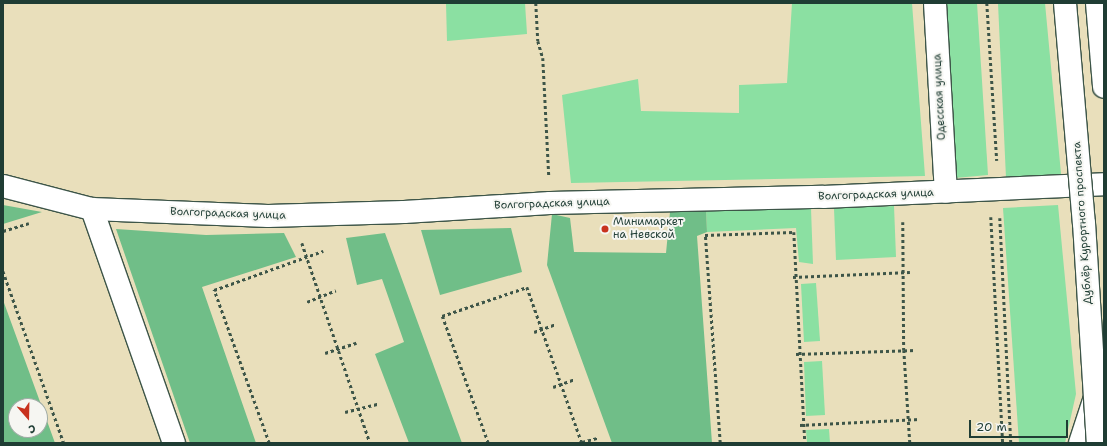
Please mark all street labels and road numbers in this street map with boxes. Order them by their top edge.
street label: Одесская улица [931,53,949,141]
street label: Дублёр Курортного проспекта [1071,141,1095,305]
street label: Волгоградская улица [818,186,934,204]
street label: Волгоградская улица [494,195,610,213]
street label: Волгоградская улица [170,205,286,223]

